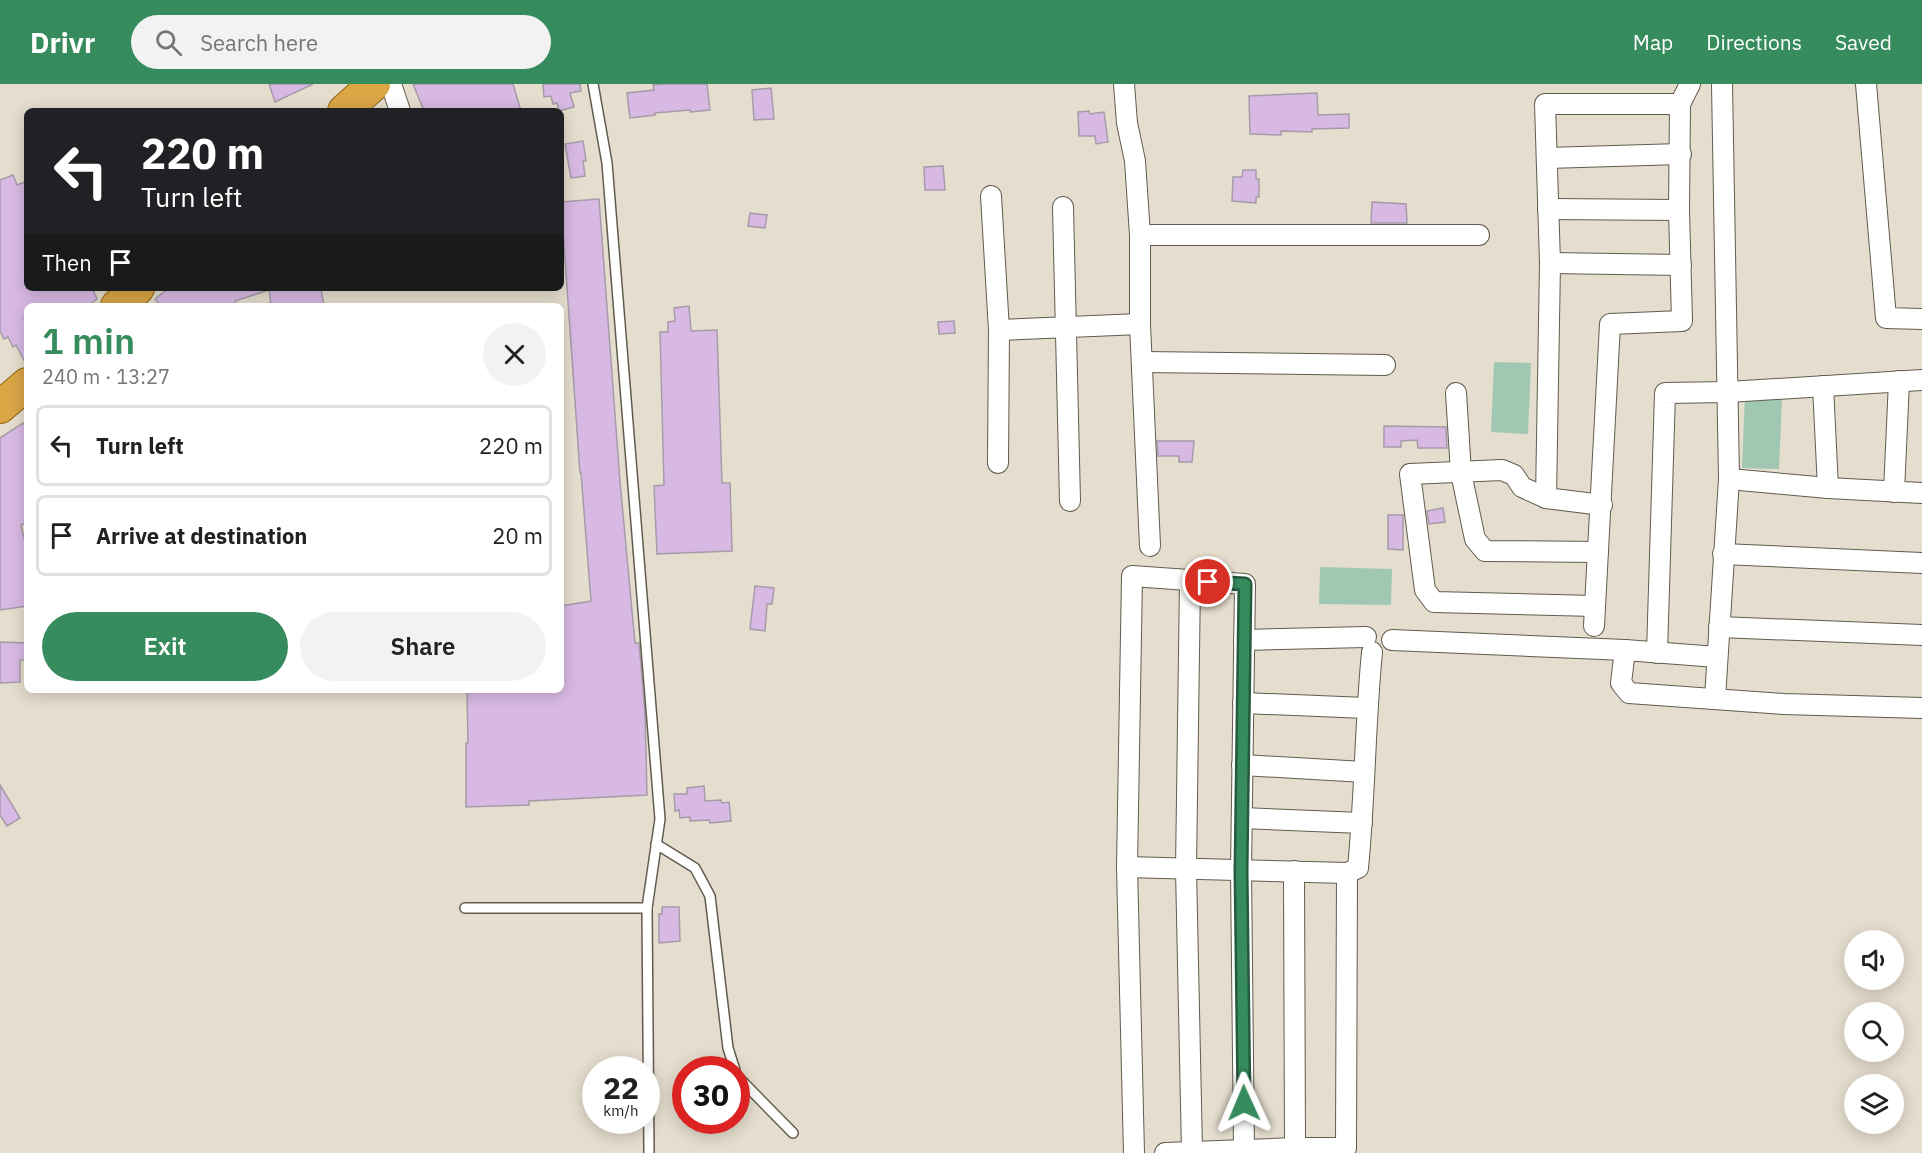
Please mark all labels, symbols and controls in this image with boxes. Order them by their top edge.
search box [131,15,551,69]
text: Drivr [30,24,95,61]
icon: search [152,26,185,59]
text: Search here [200,28,318,57]
text: Map [1633,28,1673,56]
text: Directions [1706,28,1802,56]
text: Saved [1835,28,1892,56]
text: 220 m [141,126,264,181]
icon: left [42,132,120,210]
text: Turn left [141,179,242,214]
icon: arrive [104,246,137,279]
text: Then [42,248,92,277]
text: 1 min [42,317,135,364]
button: close [483,323,546,386]
text: 240 m · 13:27 [42,363,170,390]
icon: left [45,429,78,462]
text: Turn left [96,431,184,460]
text: 220 m [479,431,543,460]
icon: arrive [45,519,78,552]
text: Arrive at destination [96,521,307,550]
text: 20 m [492,521,543,550]
pin [1182,556,1233,607]
icon: arrive [1191,565,1224,598]
button: Exit [42,612,288,681]
button: Share [300,612,546,681]
map controls [1844,930,1904,1134]
button: sound [1844,930,1904,990]
button: search [1844,1002,1904,1062]
speed limit sign: 30 [672,1056,750,1134]
text: 22 [603,1068,639,1107]
position arrow [1212,1071,1276,1135]
button: layers [1844,1074,1904,1134]
text: km/h [603,1101,639,1120]

